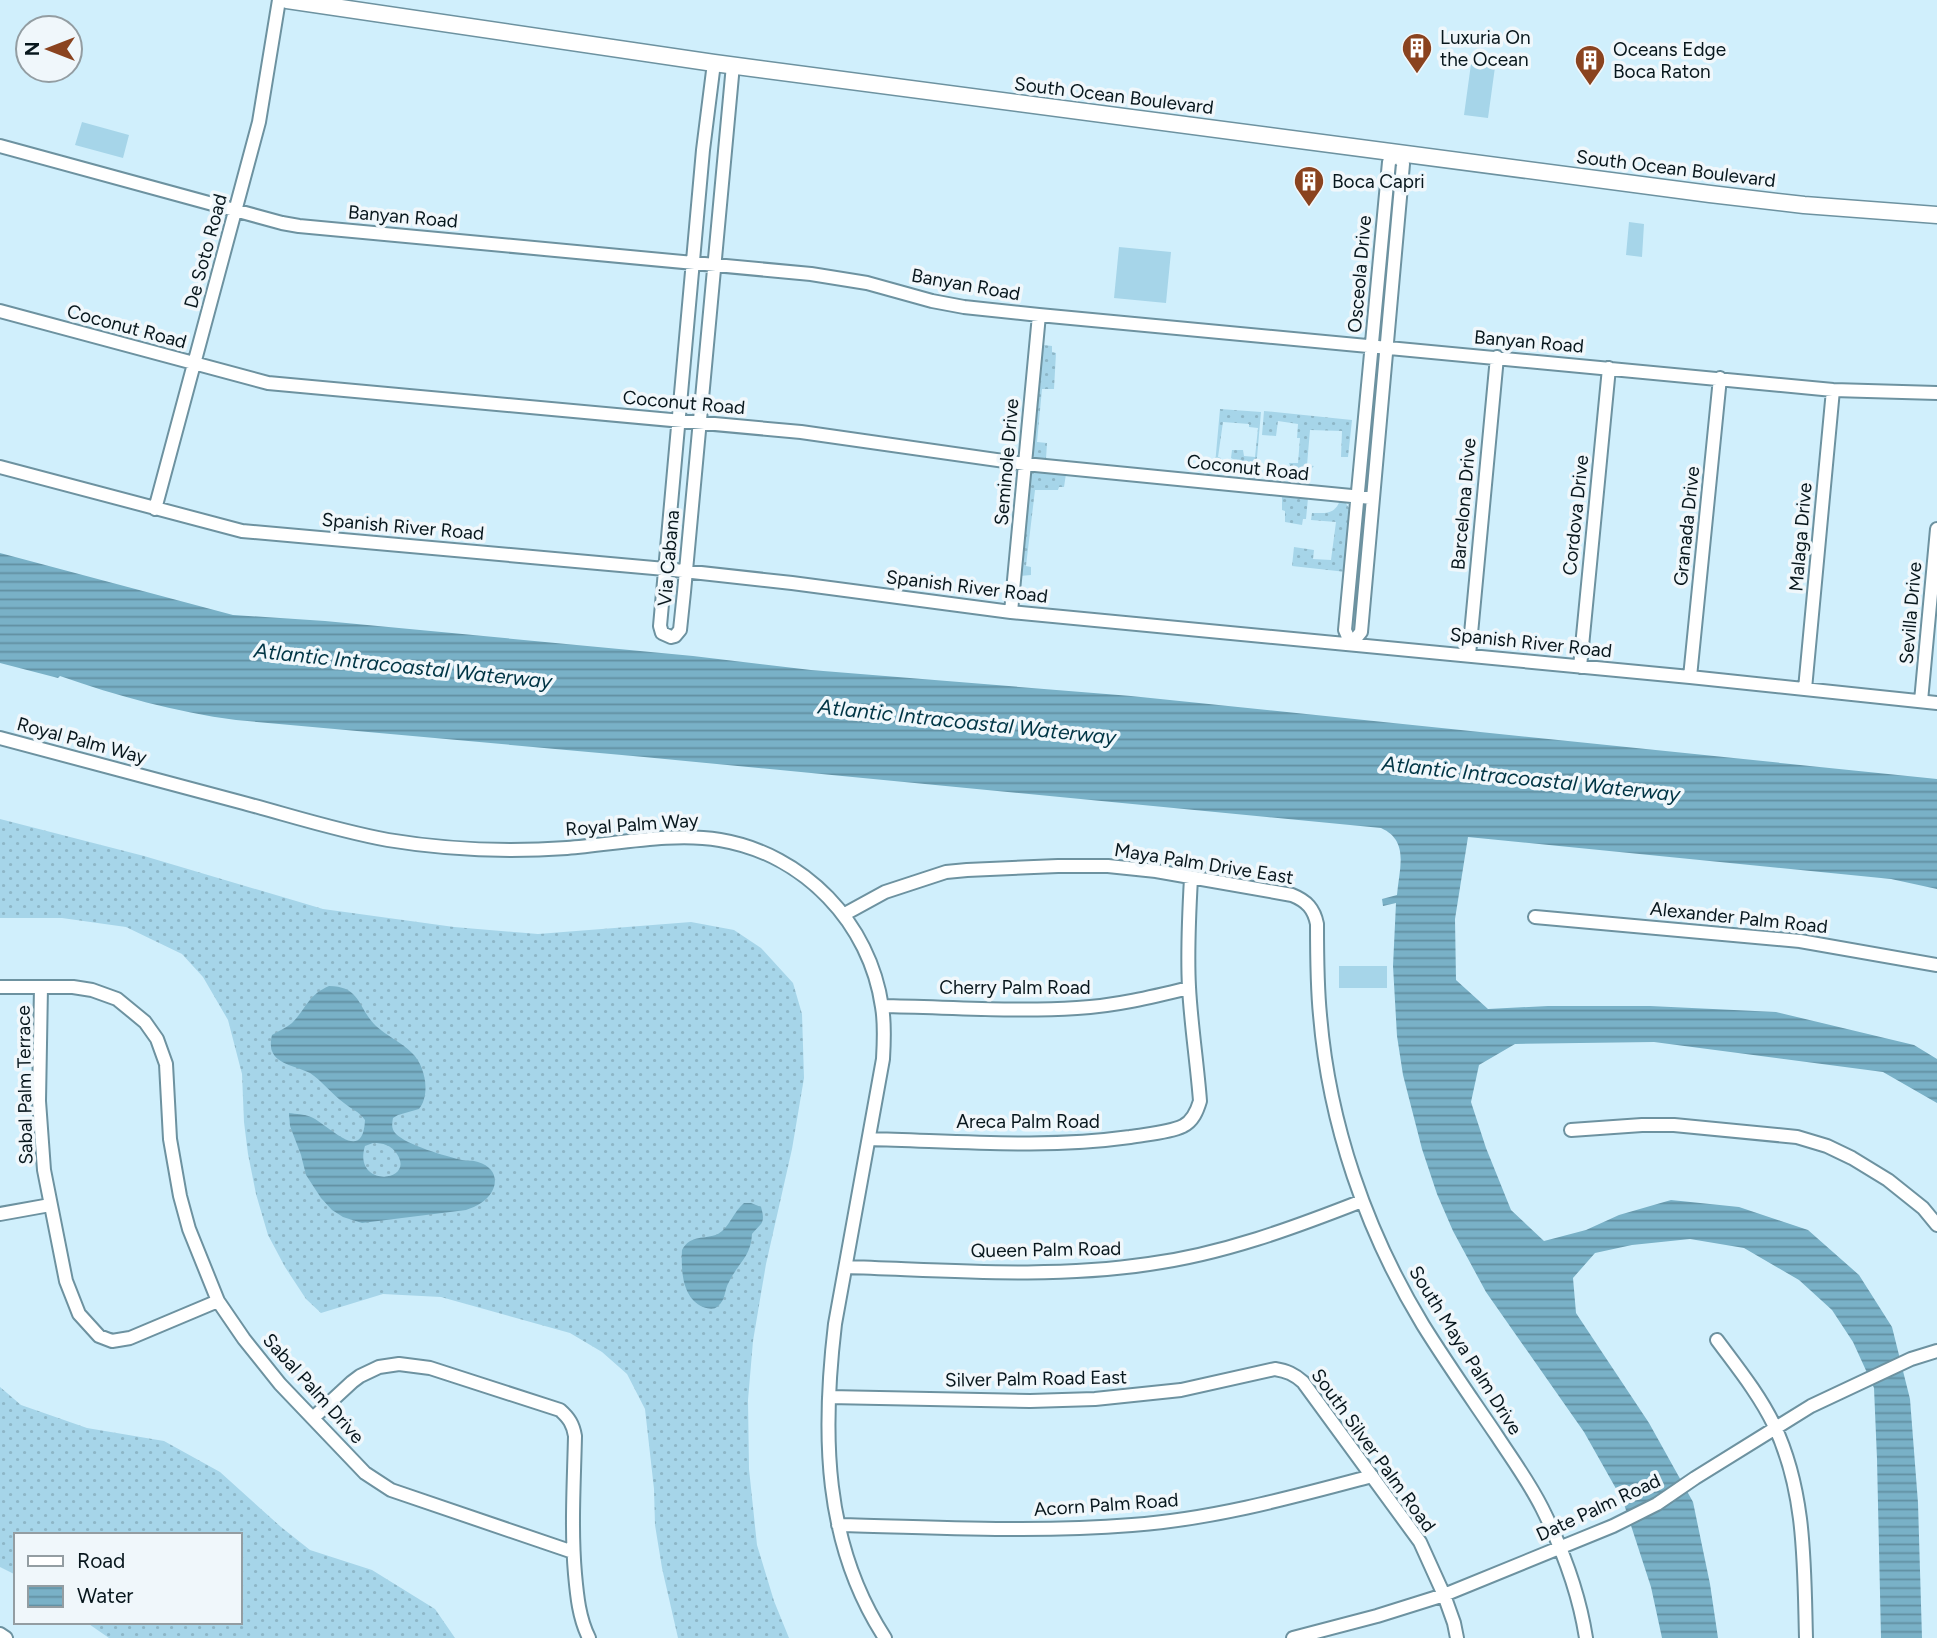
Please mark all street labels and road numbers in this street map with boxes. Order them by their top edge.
street label: South Ocean Boulevard [1013,72,1215,119]
street label: South Ocean Boulevard [1575,145,1777,192]
street label: De Soto Road [179,191,232,311]
street label: Banyan Road [347,200,459,233]
street label: Osceola Drive [1343,214,1376,334]
street label: Banyan Road [910,264,1022,305]
street label: Coconut Road [65,299,189,353]
street label: Banyan Road [1473,325,1585,358]
street label: Coconut Road [622,386,746,419]
street label: Seminole Drive [989,398,1024,527]
street label: Barcelona Drive [1446,437,1481,571]
street label: Coconut Road [1186,450,1310,485]
street label: Cordova Drive [1558,454,1593,576]
street label: Granada Drive [1669,465,1704,587]
street label: Malaga Drive [1784,482,1817,592]
street label: Spanish River Road [321,508,485,545]
street label: Via Cabana [653,509,684,607]
street label: Sevilla Drive [1895,561,1926,665]
street label: Spanish River Road [885,565,1049,608]
street label: Spanish River Road [1449,623,1613,662]
street label: Royal Palm Way [14,712,149,769]
street label: Royal Palm Way [565,808,699,841]
street label: Maya Palm Drive East [1113,838,1295,889]
street label: Alexander Palm Road [1649,897,1829,938]
street label: Cherry Palm Road [939,976,1091,999]
street label: Sabal Palm Terrace [12,1005,37,1165]
street label: Areca Palm Road [956,1110,1100,1133]
street label: Queen Palm Road [970,1237,1122,1262]
street label: South Maya Palm Drive [1404,1261,1527,1439]
street label: Sabal Palm Drive [258,1328,369,1448]
street label: South Silver Palm Road [1307,1364,1441,1537]
street label: Silver Palm Road East [945,1365,1127,1392]
street label: Date Palm Road [1533,1469,1664,1546]
street label: Acorn Palm Road [1033,1488,1179,1521]

